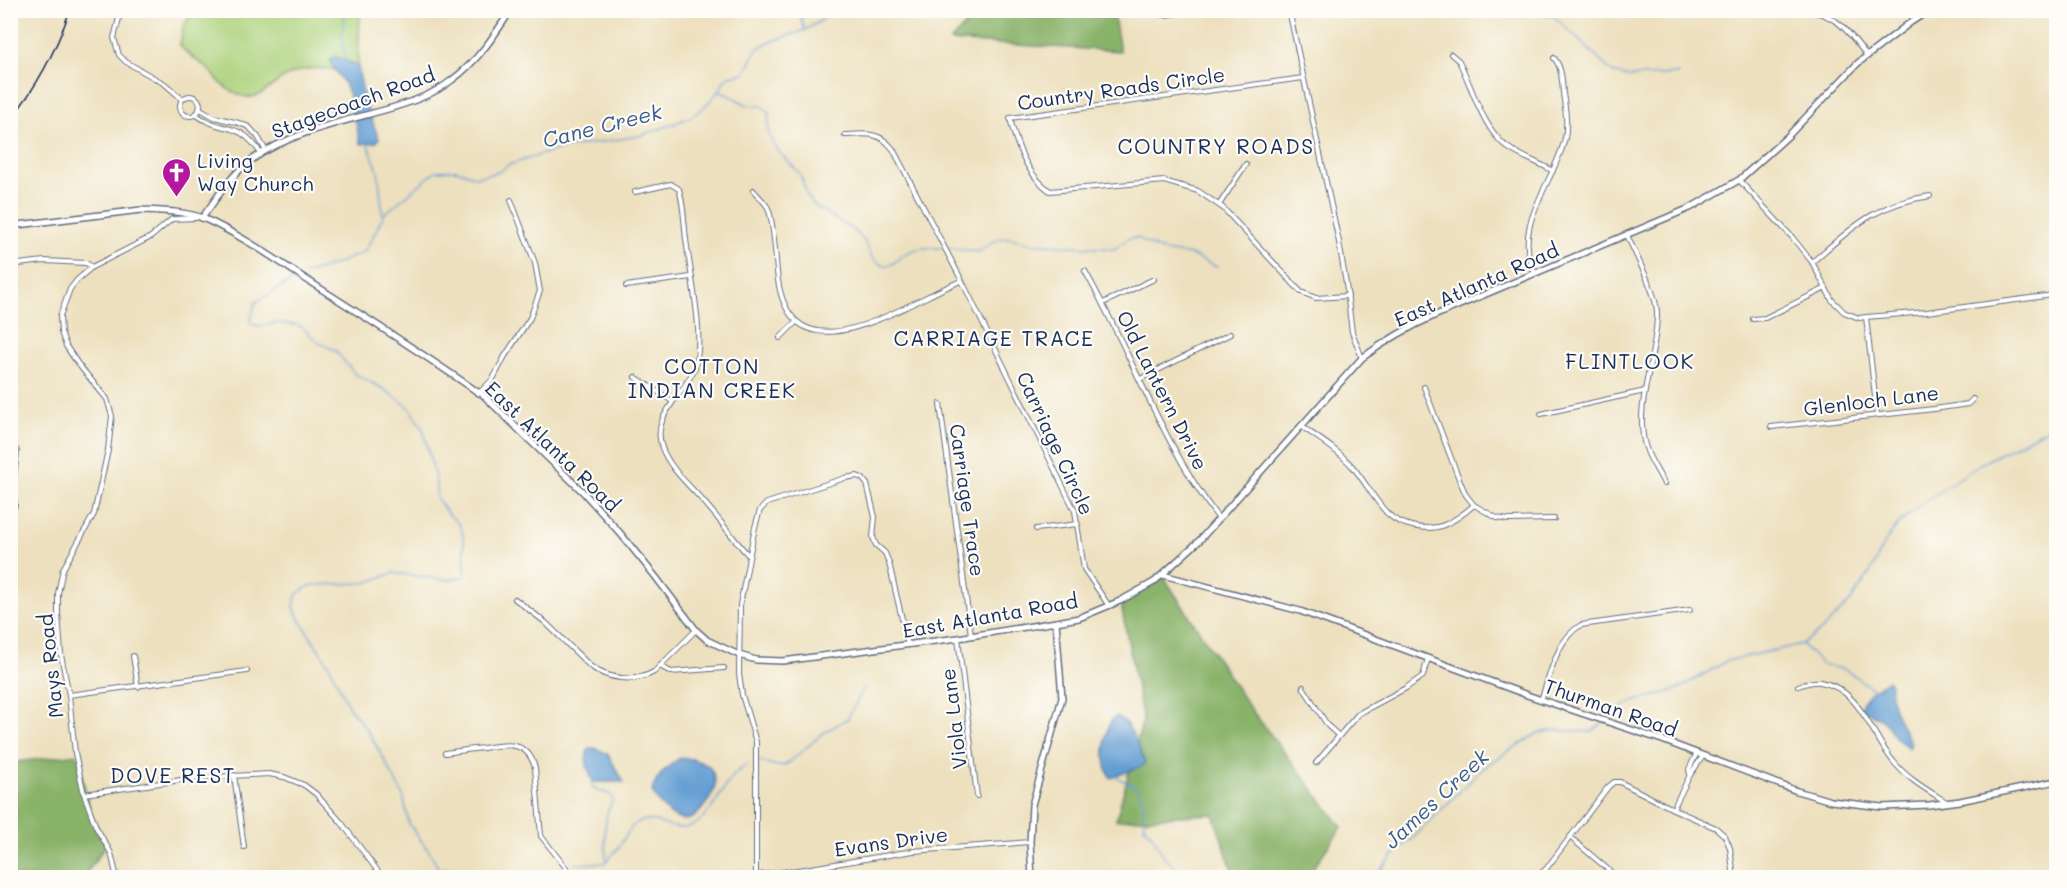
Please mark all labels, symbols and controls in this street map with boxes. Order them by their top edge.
street label: Stagecoach Road [268,60,438,144]
street label: Country Roads Circle [1016,61,1226,115]
water label: Cane Creek [539,97,665,153]
district label: COUNTRY ROADS [1117,132,1315,159]
place label: Living Way Church [197,147,313,196]
church icon: Living Way Church [160,156,192,198]
street label: East Atlanta Road [1390,236,1562,332]
street label: Old Lantern Drive [1112,306,1214,474]
district label: CARRIAGE TRACE [894,324,1094,351]
district label: FLINTLOOK [1565,347,1695,374]
district label: COTTON INDIAN CREEK [628,352,796,403]
street label: Carriage Circle [1011,367,1101,519]
street label: East Atlanta Road [480,375,626,517]
street label: Glenloch Lane [1802,379,1940,421]
street label: Carriage Trace [944,422,992,578]
street label: East Atlanta Road [900,587,1080,643]
street label: Mays Road [32,613,68,719]
street label: Viola Lane [934,667,972,771]
street label: Thurman Road [1541,672,1681,742]
water label: James Creek [1378,742,1495,854]
district label: DOVE REST [110,761,236,788]
street label: Evans Drive [832,820,950,862]

